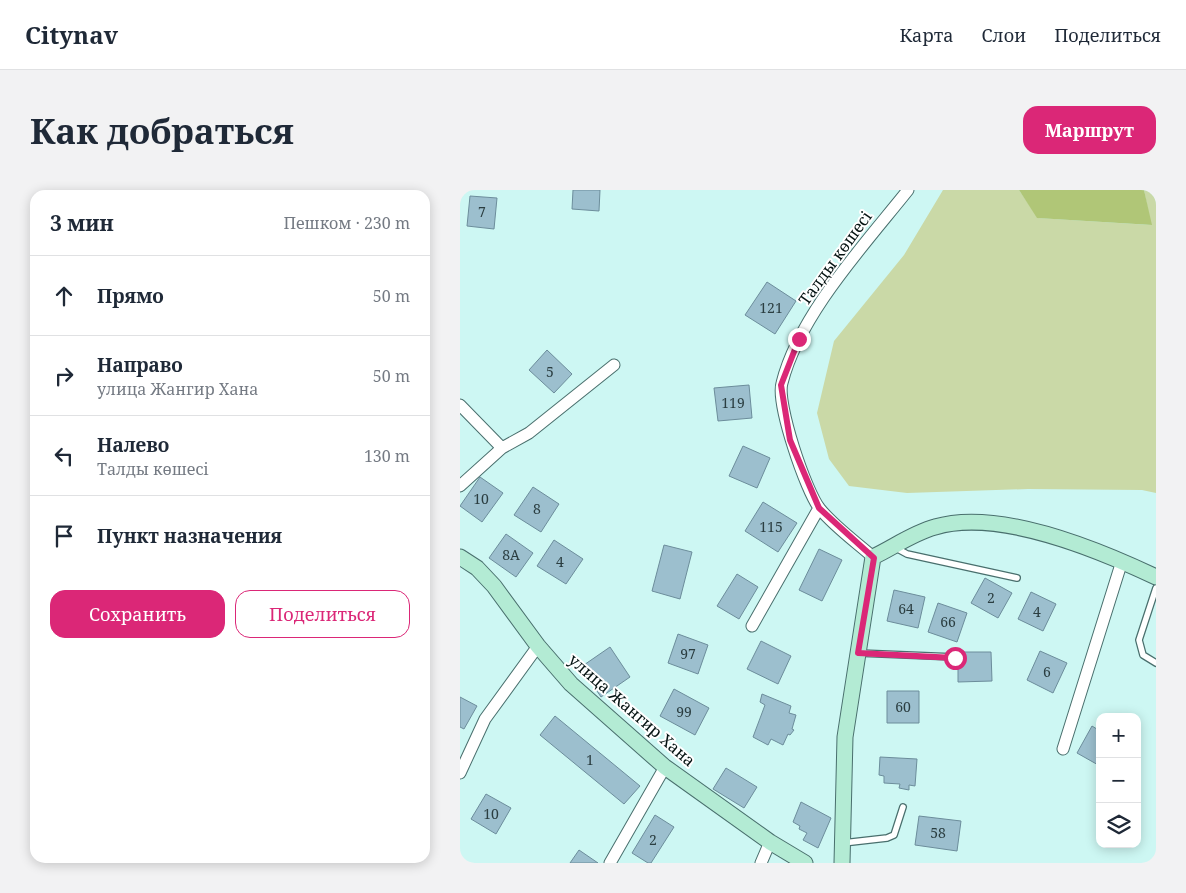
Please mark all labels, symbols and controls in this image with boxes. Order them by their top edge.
text: Citynav [25,18,118,51]
text: Карта [899,23,954,47]
text: Слои [982,23,1026,47]
text: Поделиться [1054,23,1161,47]
button: Маршрут [1023,106,1156,154]
text: Как добраться [30,107,294,154]
house number: 7 [478,202,486,221]
street label: Талды көшесі [793,206,877,310]
text: 3 мин [50,209,114,237]
text: Пешком · 230 m [283,212,410,234]
icon: ahead [50,282,78,310]
text: Прямо [97,283,164,309]
text: 50 m [373,285,410,307]
house number: 121 [759,298,783,317]
route end [788,328,811,351]
text: Направо [97,352,183,378]
icon: right [50,362,78,390]
house number: 5 [546,362,554,381]
text: 50 m [373,365,410,387]
text: улица Жангир Хана [97,378,258,400]
house number: 119 [721,393,745,412]
text: Налево [97,432,169,458]
icon: left [50,442,78,470]
text: 130 m [364,445,410,467]
text: Талды көшесі [97,458,209,480]
house number: 10 [473,489,489,508]
house number: 8 [533,499,541,518]
house number: 115 [759,517,783,536]
icon: arrive [50,522,78,550]
text: Пункт назначения [97,523,282,549]
house number: 8А [502,545,520,564]
house number: 4 [556,552,564,571]
house number: 2 [987,588,995,607]
button: Сохранить [50,590,225,638]
button: Поделиться [235,590,410,638]
house number: 64 [898,599,914,618]
house number: 4 [1033,602,1041,621]
house number: 66 [940,612,956,631]
house number: 97 [680,644,696,663]
route start [944,647,967,670]
street label: улица Жангир Хана [564,649,700,771]
house number: 6 [1043,662,1051,681]
house number: 60 [895,697,911,716]
house number: 99 [676,702,692,721]
map controls [1096,713,1141,848]
button: + [1096,713,1141,758]
house number: 1 [586,750,594,769]
button: − [1096,758,1141,803]
button: layers [1096,803,1141,848]
house number: 10 [483,804,499,823]
house number: 58 [930,823,946,842]
house number: 2 [649,830,657,849]

